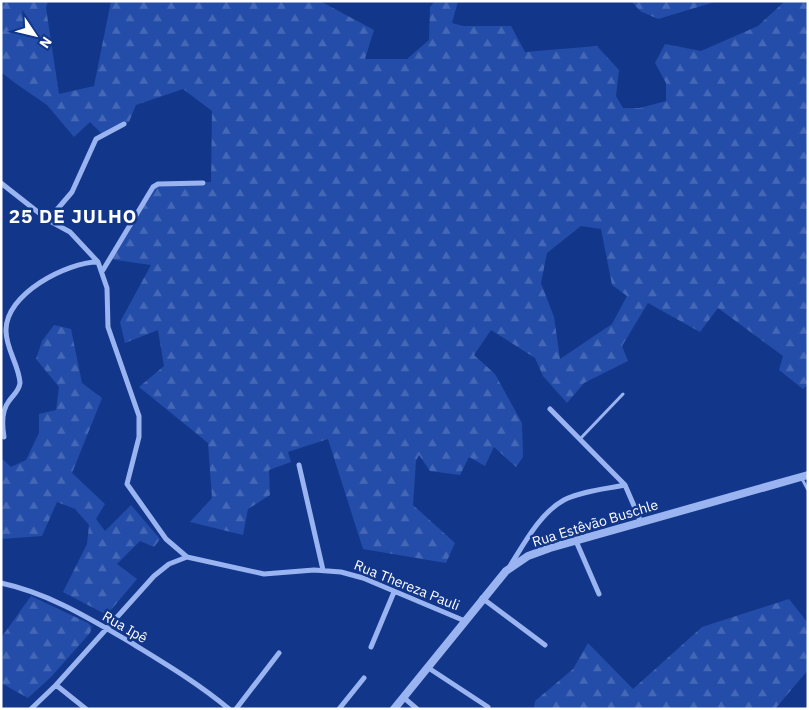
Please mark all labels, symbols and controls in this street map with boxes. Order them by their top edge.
north arrow [10,10,60,60]
text: N [35,33,56,52]
district label: 25 DE JULHO [9,204,137,228]
street label: Rua Estêvão Buschle [530,495,660,551]
street label: Rua Thereza Pauli [352,556,462,614]
street label: Rua Ipê [99,607,151,647]

